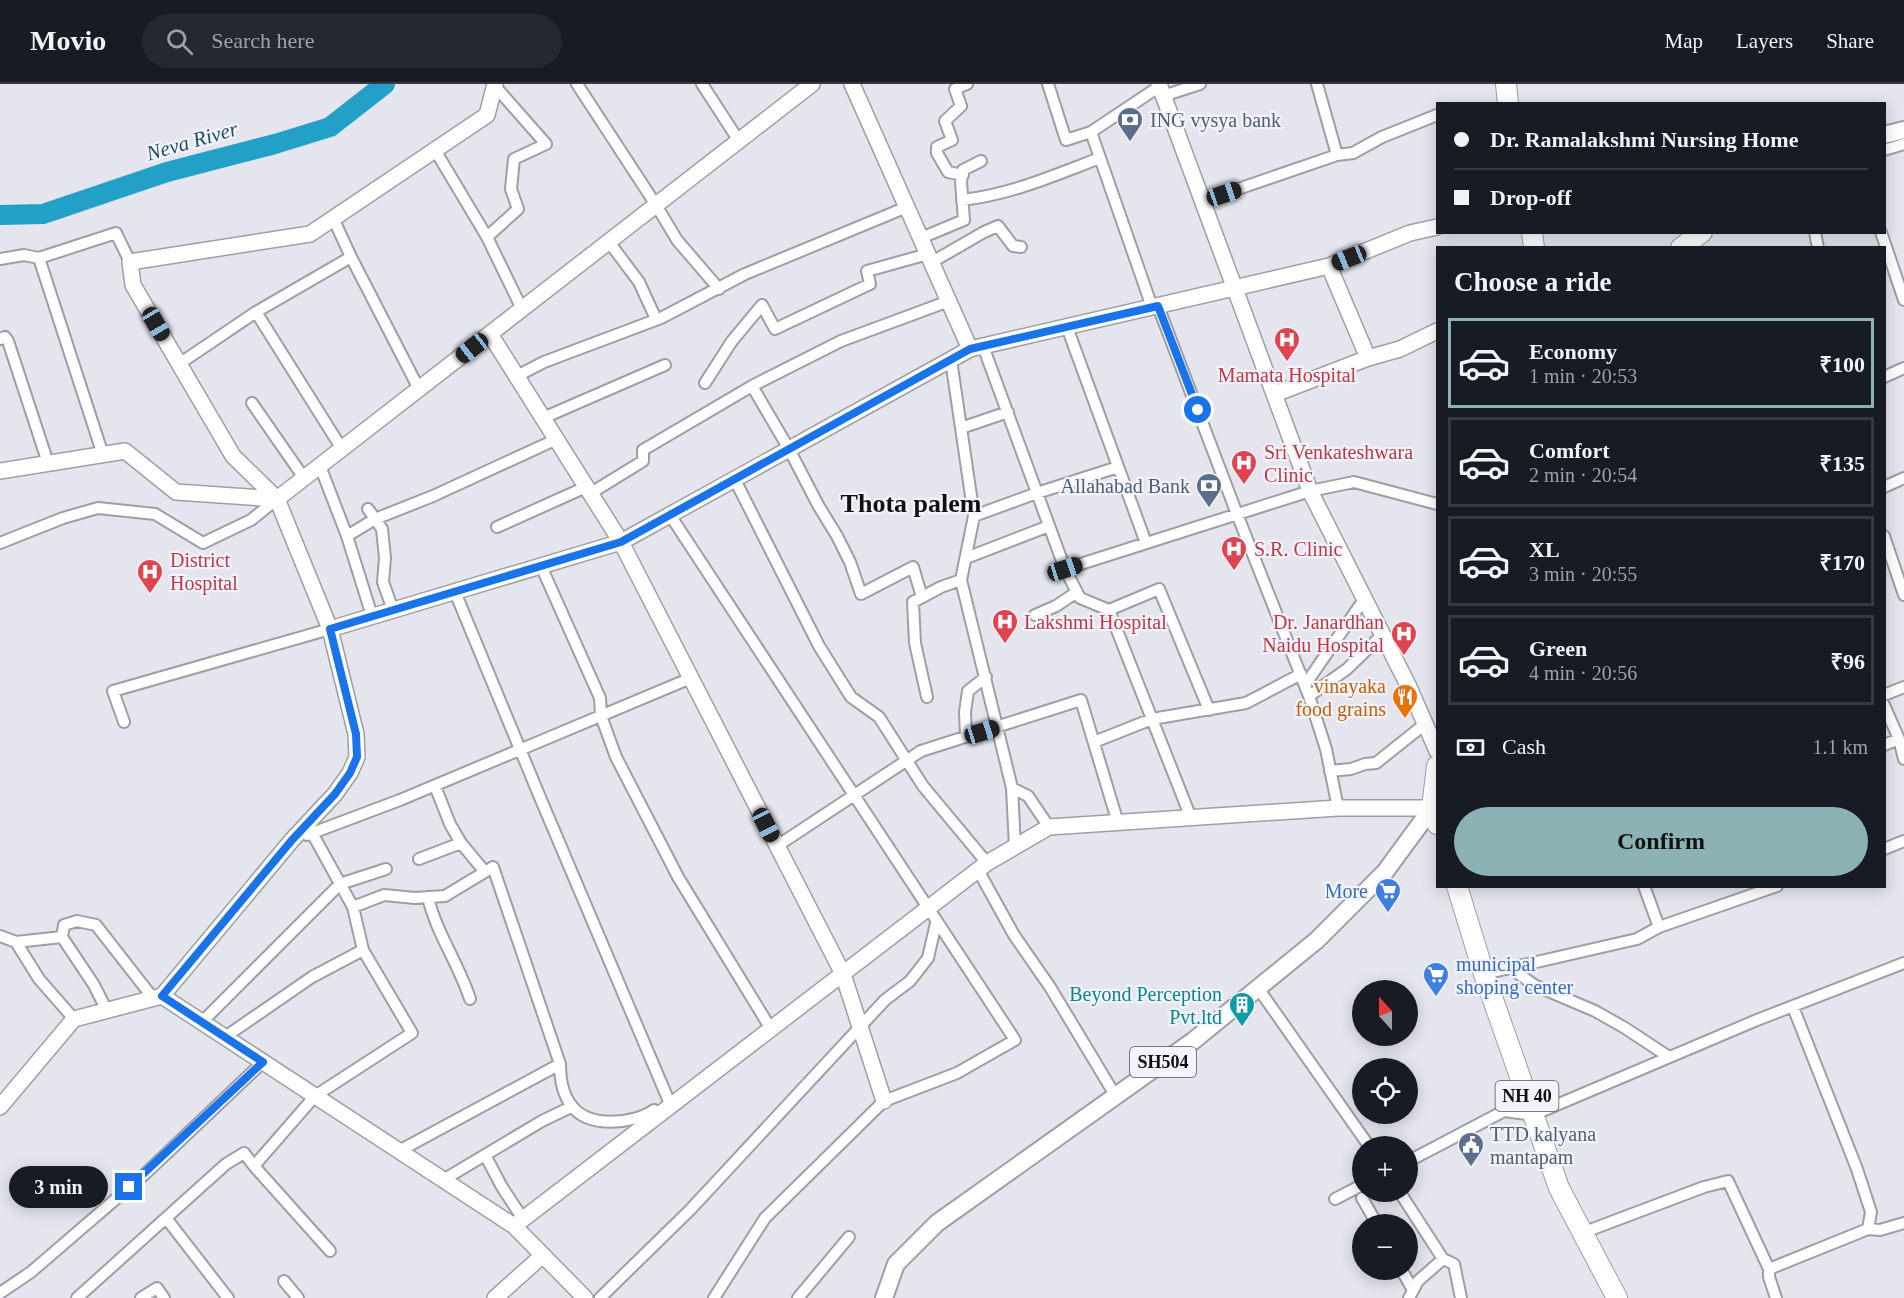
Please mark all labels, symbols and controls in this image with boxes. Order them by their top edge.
search box [142,14,562,68]
text: Movio [30,25,106,56]
icon: search [163,25,196,58]
text: Search here [211,28,314,53]
text: Map [1665,29,1703,53]
text: Layers [1736,29,1793,53]
text: Share [1826,29,1874,53]
bank icon: ING vysya bank [1115,105,1145,143]
place label: ING vysya bank [1150,109,1281,132]
water label: Neva River [143,116,241,166]
text: Dr. Ramalakshmi Nursing Home [1490,127,1798,152]
car [1204,180,1244,208]
text: Drop-off [1490,185,1571,210]
car [1329,243,1369,273]
text: Choose a ride [1454,267,1612,297]
car [139,304,173,344]
hospital icon: Mamata Hospital [1272,325,1302,363]
car [452,330,492,366]
icon: car [1457,336,1511,390]
text: Economy [1529,339,1617,364]
text: ₹100 [1819,352,1865,377]
place label: Mamata Hospital [1218,364,1357,387]
text: 1 min · 20:53 [1529,365,1637,387]
route start [1184,396,1211,423]
icon: car [1457,435,1511,489]
text: Comfort [1529,438,1610,463]
place label: Sri Venkateshwara Clinic [1264,441,1413,486]
hospital icon: Sri Venkateshwara Clinic [1229,448,1259,486]
text: ₹135 [1819,451,1865,476]
text: 2 min · 20:54 [1529,464,1637,486]
bank icon: Allahabad Bank [1194,471,1224,509]
place label: Allahabad Bank [1061,475,1190,497]
district label: Thota palem [841,489,982,518]
hospital icon: S.R. Clinic [1219,534,1249,572]
icon: car [1457,534,1511,588]
text: XL [1529,537,1560,562]
place label: S.R. Clinic [1254,538,1342,560]
place label: District Hospital [170,549,238,595]
text: ₹170 [1819,550,1865,575]
car [1045,555,1085,583]
hospital icon: District Hospital [135,557,165,595]
text: 3 min · 20:55 [1529,563,1637,585]
hospital icon: Lakshmi Hospital [990,607,1020,645]
place label: Lakshmi Hospital [1024,611,1167,634]
place label: Dr. Janardhan Naidu Hospital [1262,611,1384,657]
hospital icon: Dr. Janardhan Naidu Hospital [1389,619,1419,657]
icon: car [1457,633,1511,687]
text: Green [1529,636,1587,661]
text: ₹96 [1830,649,1865,674]
text: 4 min · 20:56 [1529,662,1637,684]
place label: vinayaka food grains [1295,675,1386,721]
restaurant icon: vinayaka food grains [1390,682,1420,720]
car [962,718,1002,746]
icon: cash [1454,731,1487,764]
text: Cash [1502,734,1546,759]
text: 1.1 km [1812,736,1868,758]
car [750,805,782,845]
button: Confirm [1454,807,1868,876]
supermarket icon: More [1373,876,1403,914]
place label: More [1325,880,1368,902]
place label: municipal shoping center [1456,953,1574,999]
supermarket icon: municipal shoping center [1421,960,1451,998]
north arrow [1352,980,1418,1046]
map controls [1352,980,1418,1280]
place label: Beyond Perception Pvt.ltd [1069,983,1222,1028]
building icon: Beyond Perception Pvt.ltd [1227,990,1257,1028]
road number: SH504 [1130,1047,1196,1077]
button: locate [1352,1058,1418,1124]
road number: NH 40 [1496,1081,1558,1111]
place label: TTD kalyana mantapam [1490,1123,1596,1169]
public building icon: TTD kalyana mantapam [1456,1130,1486,1168]
button: + [1352,1136,1418,1202]
callout: 3 min [9,1166,108,1208]
route end [115,1173,142,1200]
text: 3 min [34,1176,83,1198]
button: − [1352,1214,1418,1280]

